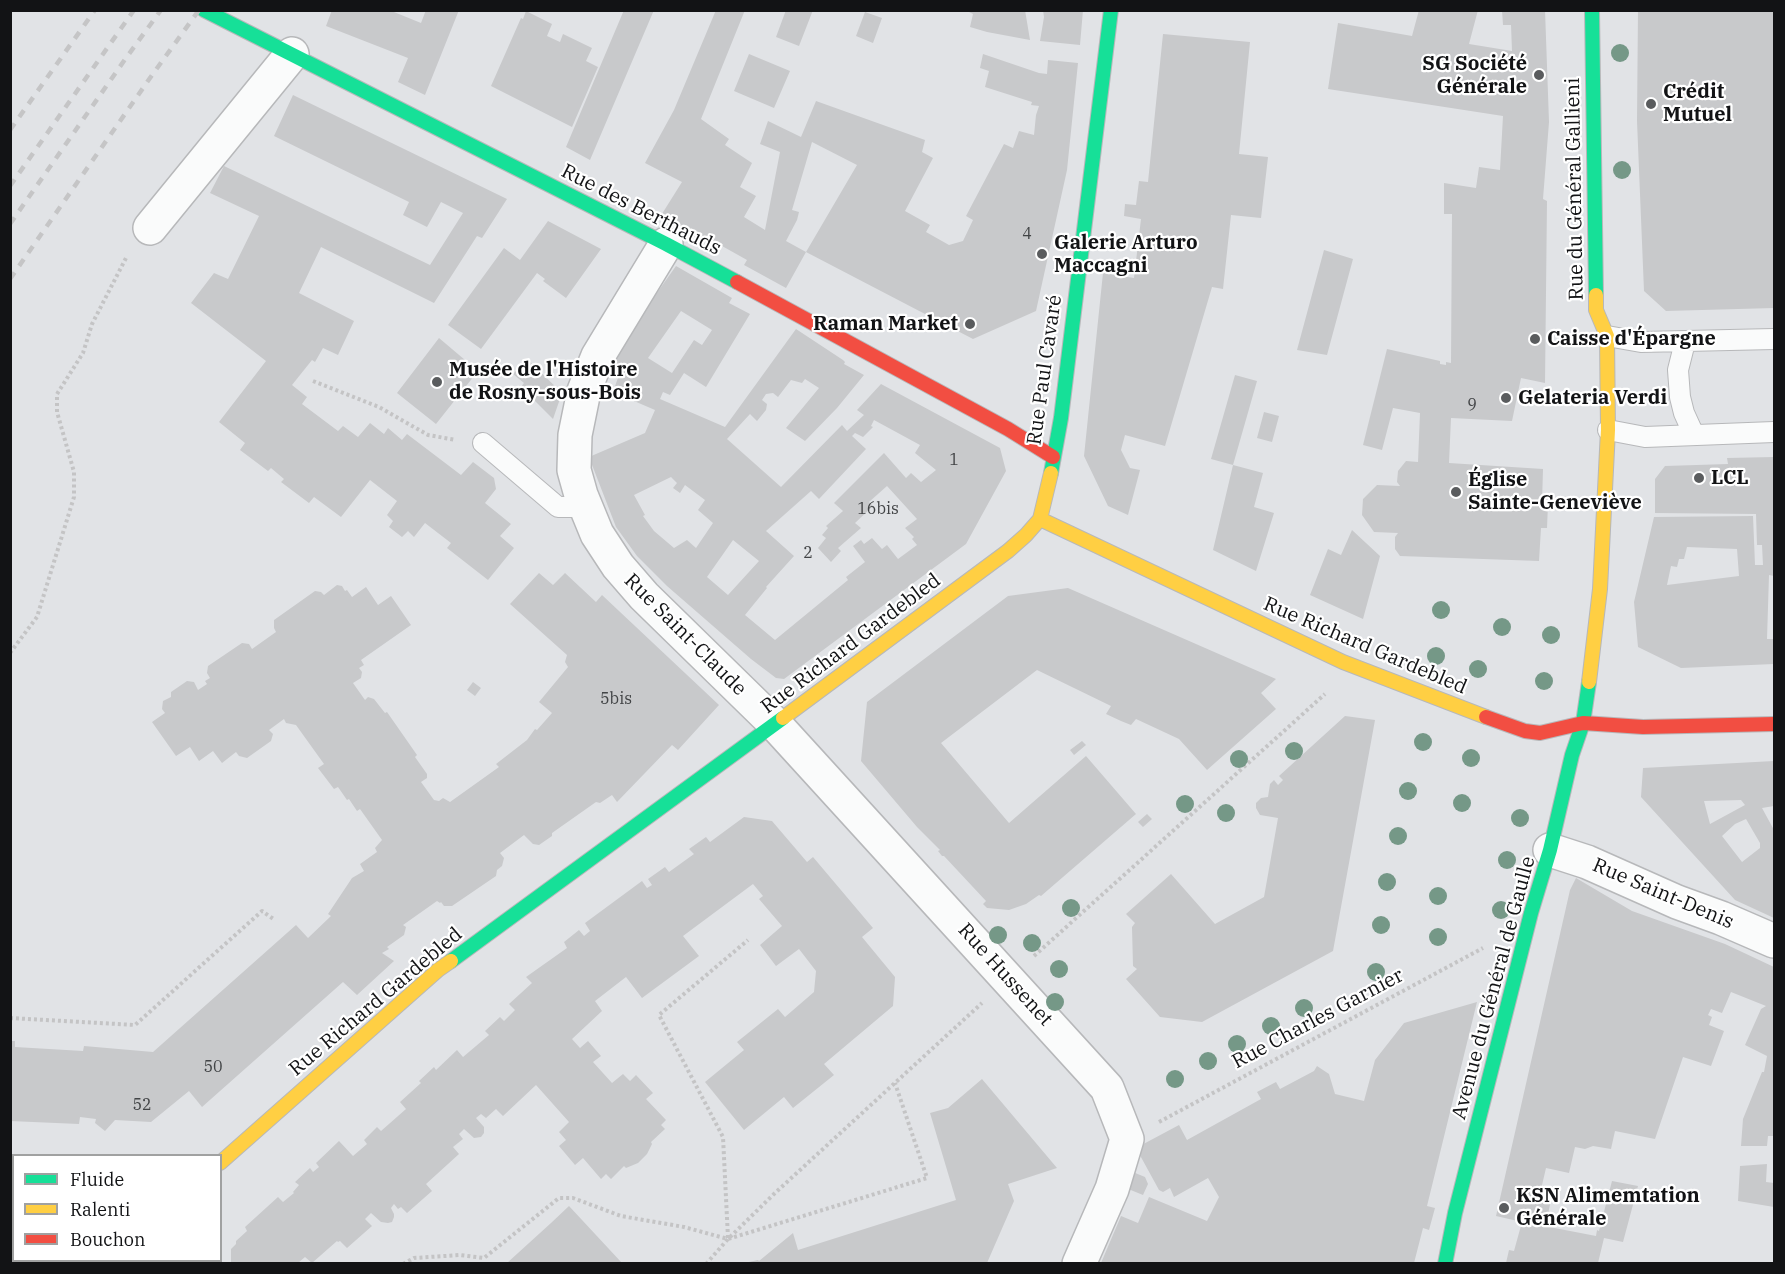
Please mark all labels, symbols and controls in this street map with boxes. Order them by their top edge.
place label: SG Société Générale [1422,52,1527,99]
marker: SG Société Générale [1532,68,1546,82]
street label: Rue du Général Gallieni [1561,77,1589,301]
place label: Crédit Mutuel [1663,80,1732,127]
marker: Crédit Mutuel [1644,97,1658,111]
street label: Rue des Berthauds [557,159,725,261]
house number: 4 [1022,224,1032,244]
place label: Galerie Arturo Maccagni [1054,231,1198,278]
marker: Galerie Arturo Maccagni [1035,247,1049,261]
street label: Rue Paul Cavaré [1023,293,1067,447]
place label: Raman Market [813,312,958,336]
marker: Raman Market [963,317,977,331]
place label: Caisse d'Épargne [1547,327,1716,351]
marker: Caisse d'Épargne [1528,332,1542,346]
place label: Musée de l'Histoire de Rosny-sous-Bois [449,358,641,405]
marker: Musée de l'Histoire de Rosny-sous-Bois [430,375,444,389]
place label: Gelateria Verdi [1518,386,1667,410]
marker: Gelateria Verdi [1499,391,1513,405]
house number: 9 [1467,395,1477,415]
house number: 1 [949,450,959,470]
place label: LCL [1711,466,1749,490]
place label: Église Sainte-Geneviève [1468,468,1642,515]
marker: LCL [1692,471,1706,485]
marker: Église Sainte-Geneviève [1449,485,1463,499]
house number: 16bis [857,499,899,519]
house number: 2 [803,543,813,563]
street label: Rue Saint-Claude [619,569,751,701]
street label: Rue Richard Gardebled [757,569,945,719]
street label: Rue Richard Gardebled [1260,592,1470,700]
house number: 5bis [600,689,632,709]
street label: Rue Saint-Denis [1589,853,1737,935]
street label: Avenue du Général de Gaulle [1447,854,1541,1122]
street label: Rue Hussenet [953,919,1057,1031]
street label: Rue Richard Gardebled [285,923,467,1081]
street label: Rue Charles Garnier [1228,964,1408,1074]
house number: 50 [203,1057,223,1077]
house number: 52 [132,1095,152,1115]
legend [12,1154,222,1262]
text: Fluide [70,1168,124,1191]
place label: KSN Alimemtation Générale [1516,1184,1700,1231]
text: Ralenti [70,1198,131,1221]
marker: KSN Alimemtation Générale [1497,1201,1511,1215]
text: Bouchon [70,1228,146,1251]

